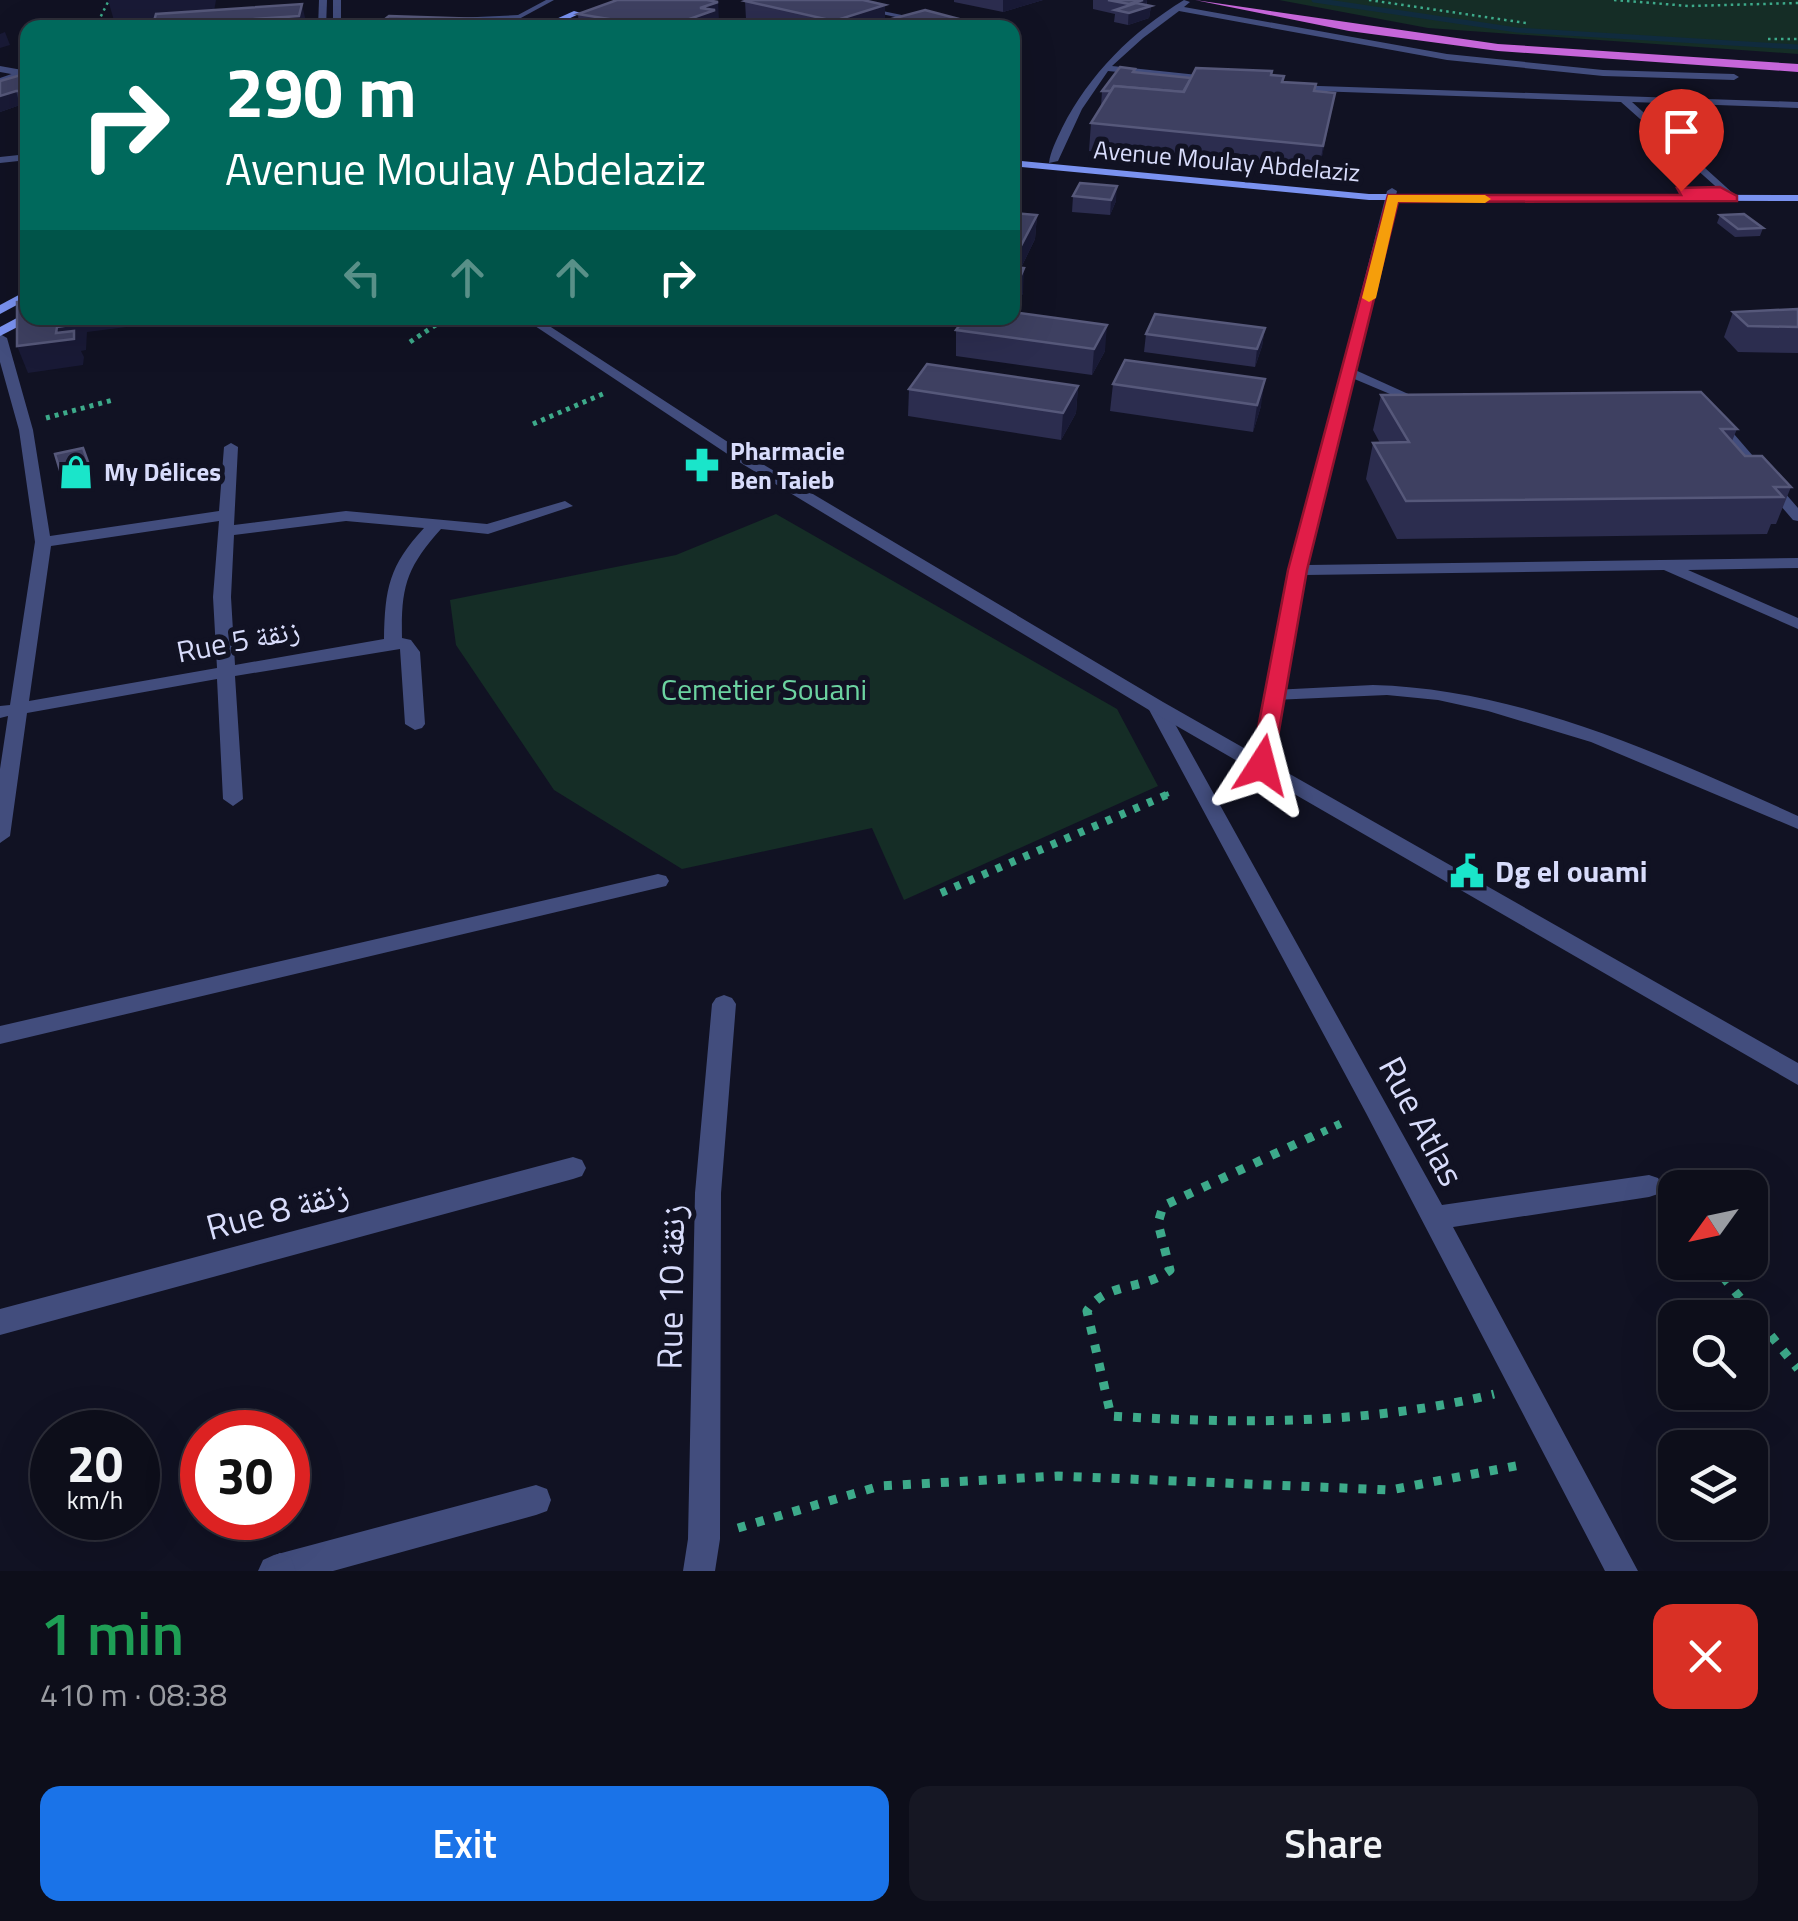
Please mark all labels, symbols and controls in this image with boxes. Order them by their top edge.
text: 290 m [225,38,417,144]
icon: right [60,60,190,190]
pin [1639,89,1724,192]
icon: arrive [1654,104,1709,159]
street label: Avenue Moulay Abdelaziz [1092,130,1362,192]
text: Avenue Moulay Abdelaziz [225,134,706,202]
icon: left [335,250,390,305]
icon: ahead [440,250,495,305]
icon: ahead [545,250,600,305]
icon: right [650,250,705,305]
place label: Pharmacie Ben Taieb [730,432,845,499]
pharmacy icon: Pharmacie Ben Taieb [683,446,721,484]
shop icon: My Délices [57,453,95,491]
place label: My Délices [104,453,221,491]
street label: Rue 5 زنقة [173,606,303,674]
park label: Cemetier Souani [661,666,867,712]
position arrow [1210,713,1314,817]
place label: Dg el ouami [1495,848,1648,894]
public building icon: Dg el ouami [1448,852,1486,890]
street label: Rue Atlas [1365,1047,1479,1195]
street label: Rue 8 زنقة [200,1164,354,1254]
north arrow [1658,1170,1768,1280]
map controls [1658,1170,1768,1540]
street label: Rue 10 زنقة [642,1204,698,1370]
button: search [1658,1300,1768,1410]
speed limit sign: 30 [180,1410,310,1540]
text: 20 [67,1425,123,1501]
button: layers [1658,1430,1768,1540]
text: km/h [67,1481,123,1519]
text: 1 min [40,1587,184,1678]
button: close [1653,1604,1758,1709]
text: 410 m · 08:38 [40,1670,227,1718]
button: Exit [40,1786,889,1901]
button: Share [909,1786,1758,1901]

